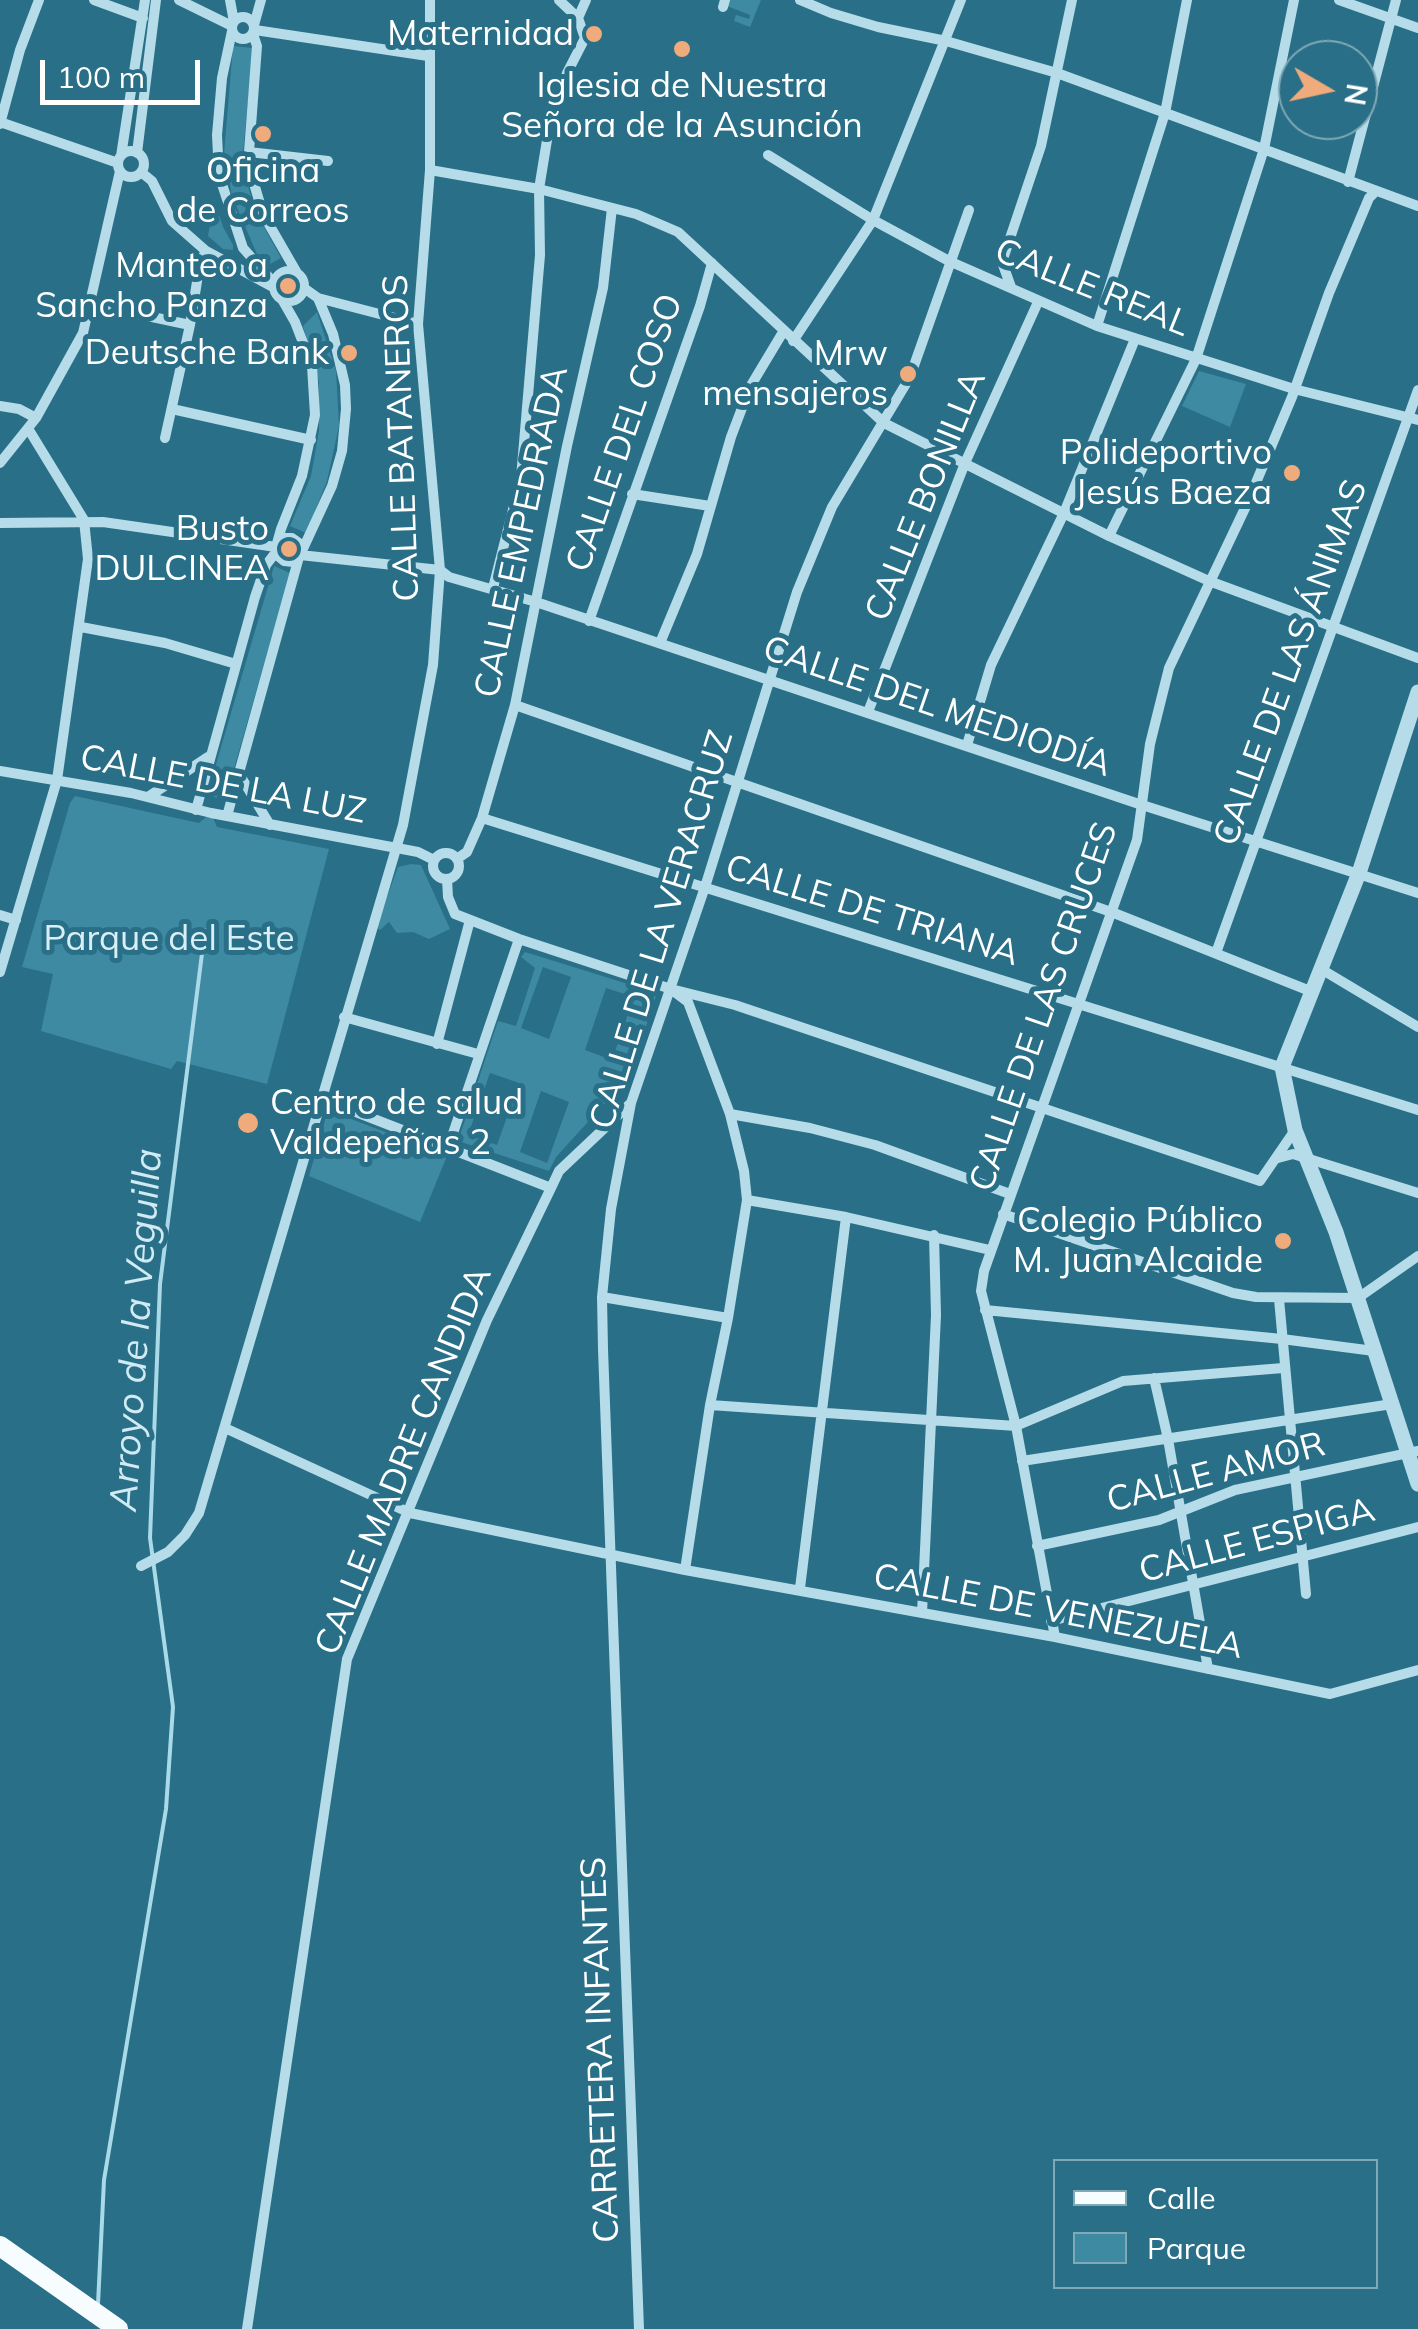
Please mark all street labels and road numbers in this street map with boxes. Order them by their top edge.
street label: CALLE REAL [989,230,1195,346]
street label: CALLE BATANEROS [375,274,429,602]
street label: CALLE DEL COSO [558,289,692,577]
street label: CALLE EMPEDRADA [466,362,578,702]
street label: CALLE BONILLA [857,365,995,627]
street label: CALLE DE LAS ÁNIMAS [1205,475,1377,851]
street label: CALLE DEL MEDIODÍA [757,628,1117,786]
street label: CALLE DE LA VERACRUZ [581,726,743,1134]
street label: CALLE DE LA LUZ [76,737,370,833]
street label: CALLE DE LAS CRUCES [961,817,1127,1197]
street label: CALLE DE TRIANA [720,846,1024,976]
street label: CALLE MADRE CANDIDA [307,1261,501,1661]
street label: CALLE AMOR [1102,1424,1330,1522]
street label: CALLE ESPIGA [1135,1489,1379,1593]
street label: CALLE DE VENEZUELA [870,1556,1246,1668]
street label: CARRETERA INFANTES [573,1856,629,2244]

